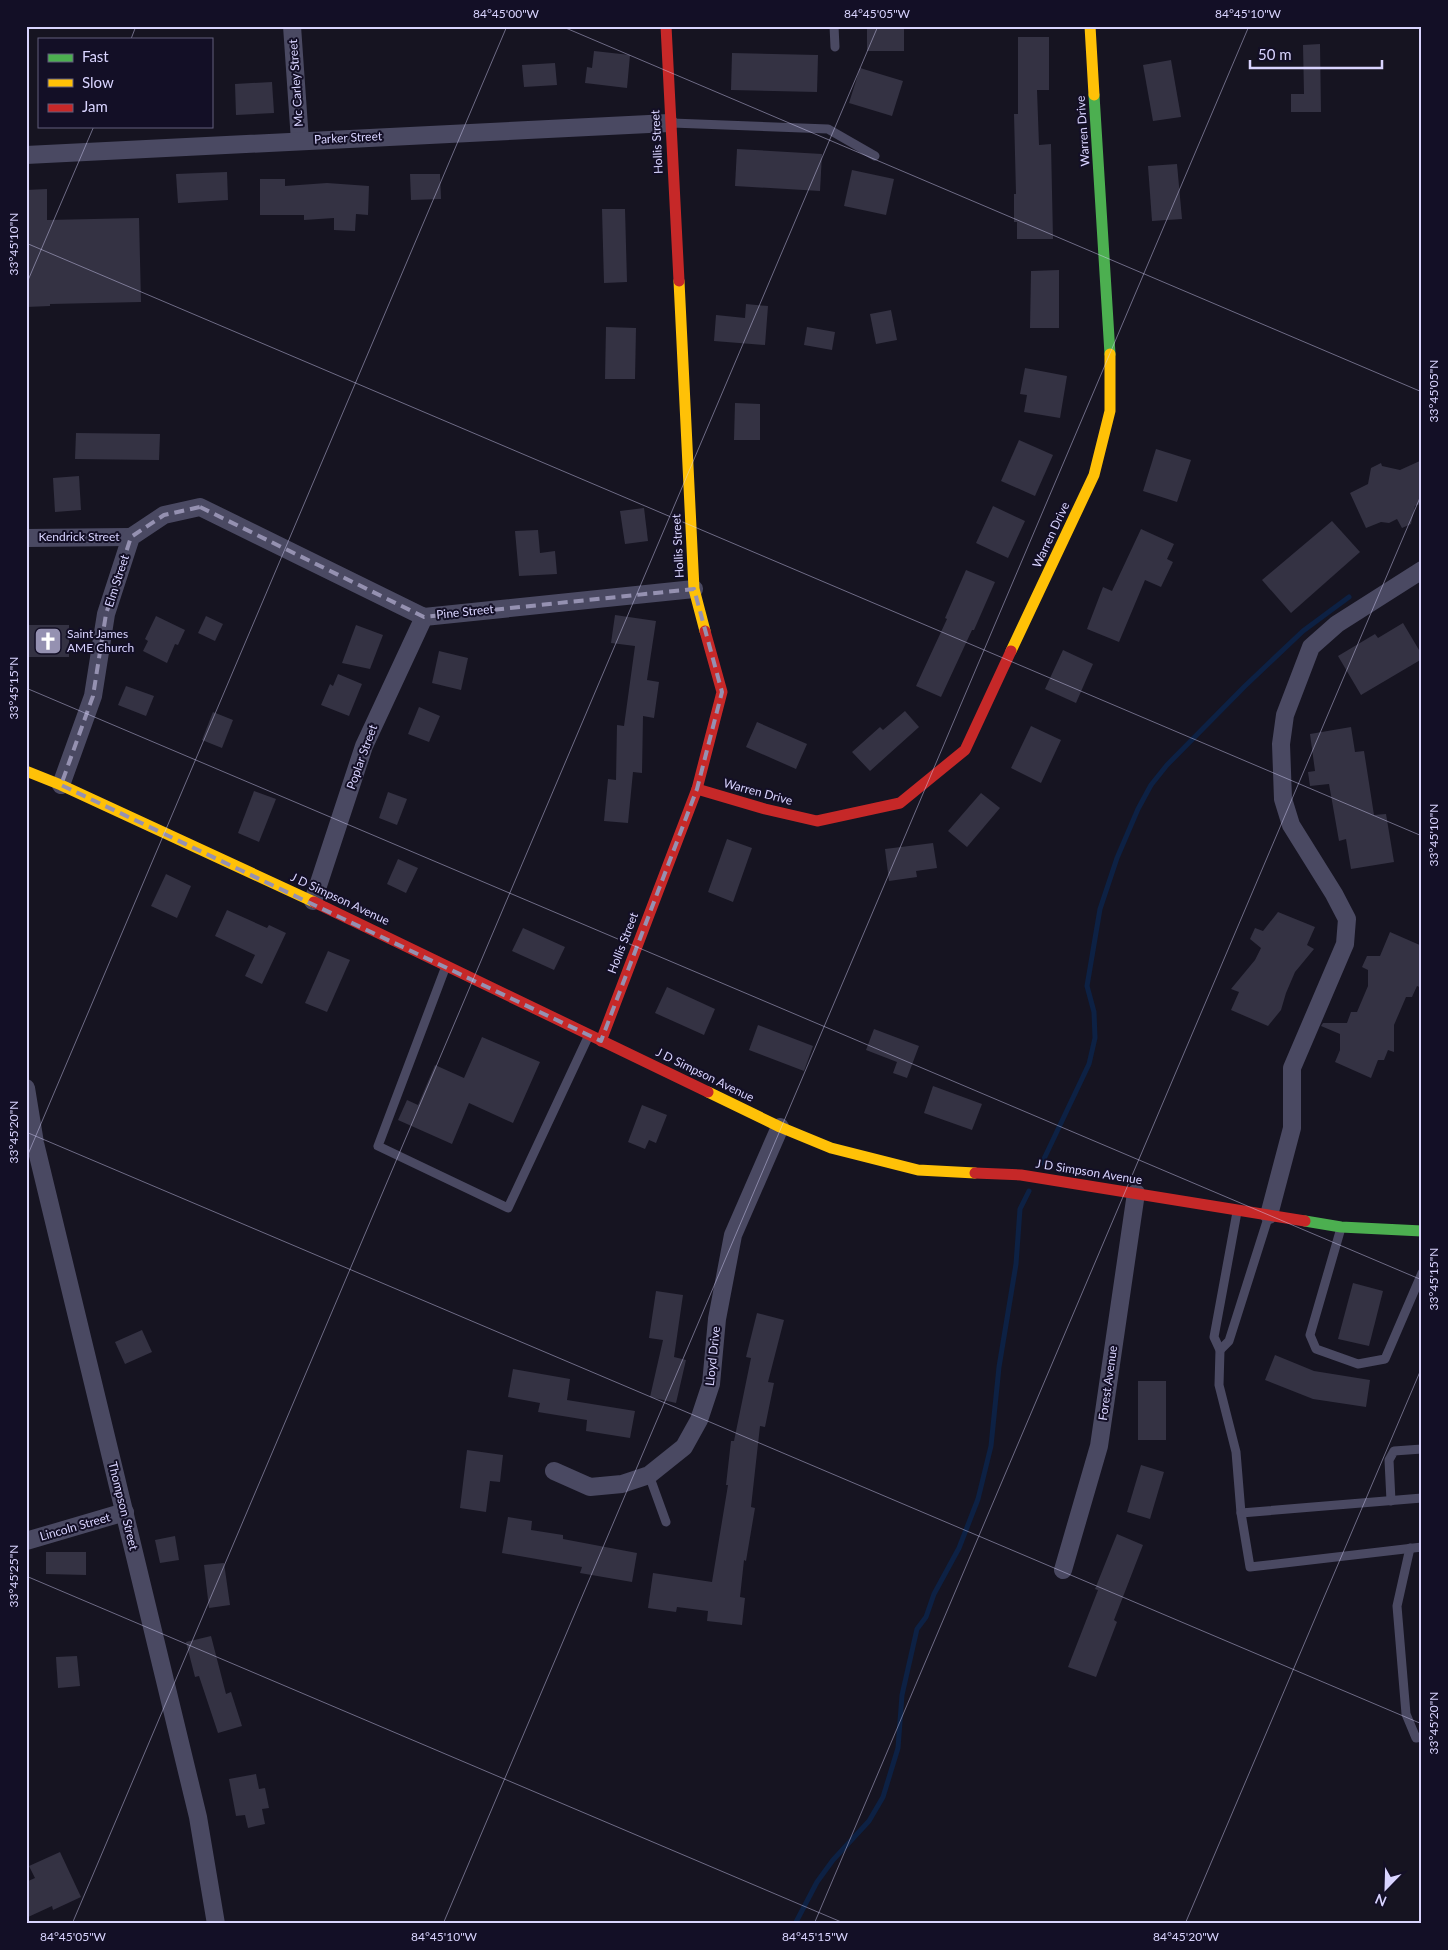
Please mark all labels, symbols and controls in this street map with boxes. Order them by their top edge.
text: 84°45'00"W [473,6,540,21]
text: 84°45'05"W [844,6,911,21]
text: 84°45'10"W [1215,6,1282,21]
legend [38,38,212,128]
street label: Mc Carley Street [285,38,306,127]
scale bar [1250,38,1383,70]
text: 50 m [1258,45,1292,63]
text: Fast [82,47,109,65]
text: Slow [82,73,114,91]
street label: Warren Drive [1073,95,1092,167]
text: Jam [82,97,108,115]
street label: Hollis Street [647,109,666,174]
street label: Parker Street [314,128,383,147]
text: 33°45'10"N [6,213,21,275]
text: 33°45'05"N [1426,360,1441,422]
street label: Warren Drive [1029,499,1072,570]
street label: Hollis Street [668,513,687,578]
street label: Kendrick Street [39,529,120,544]
street label: Elm Street [101,552,132,609]
street label: Pine Street [435,601,495,622]
church icon: Saint James AME Church [33,626,63,656]
place label: Saint James AME Church [67,626,134,655]
text: 33°45'15"N [6,657,21,719]
street label: Poplar Street [343,722,380,791]
street label: Warren Drive [722,775,794,808]
text: 33°45'10"N [1426,804,1441,866]
street label: J D Simpson Avenue [288,869,392,928]
street label: Hollis Street [604,910,641,975]
street label: J D Simpson Avenue [654,1044,757,1105]
text: 33°45'20"N [6,1101,21,1163]
street label: J D Simpson Avenue [1035,1156,1143,1187]
text: 33°45'15"N [1426,1248,1441,1310]
street label: Lloyd Drive [702,1325,723,1387]
street label: Forest Avenue [1095,1345,1120,1421]
street label: Thompson Street [105,1460,142,1552]
street label: Lincoln Street [38,1509,112,1544]
text: 33°45'25"N [6,1545,21,1607]
text: 33°45'20"N [1426,1692,1441,1754]
north arrow [1360,1862,1410,1912]
text: N [1372,1890,1389,1910]
text: 84°45'05"W [40,1929,107,1944]
text: 84°45'10"W [411,1929,478,1944]
text: 84°45'15"W [782,1929,849,1944]
text: 84°45'20"W [1153,1929,1220,1944]

